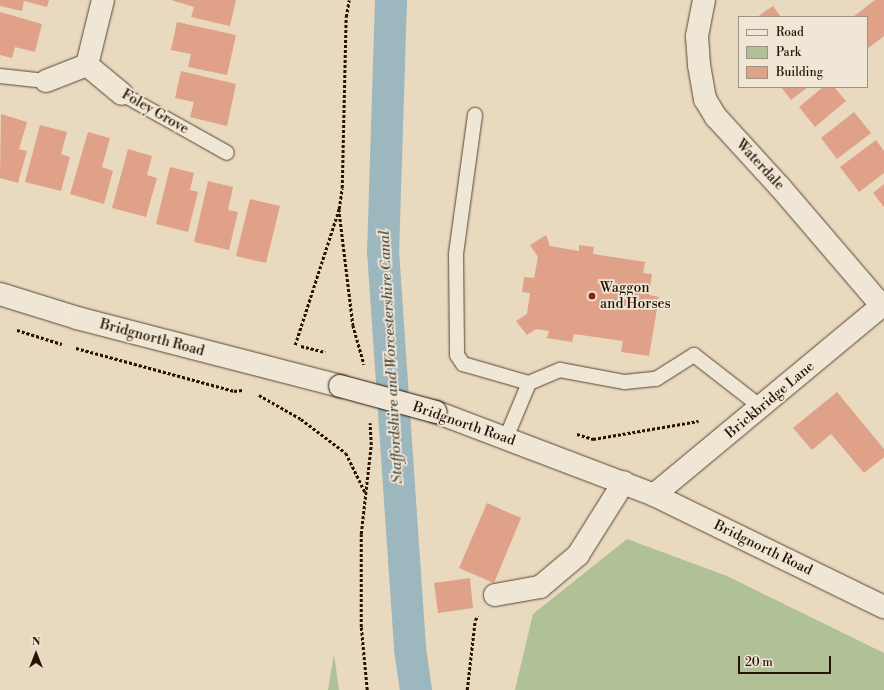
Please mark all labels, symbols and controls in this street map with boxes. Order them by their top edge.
legend [738,16,868,88]
text: Road [776,25,804,40]
text: Park [776,45,801,60]
text: Building [776,65,823,80]
street label: Foley Grove [119,86,191,138]
street label: Waterdale [732,136,788,194]
water label: Staffordshire and Worcestershire Canal [375,230,407,484]
place label: Waggon and Horses [600,280,671,312]
marker: Waggon and Horses [587,291,597,301]
street label: Bridgnorth Road [98,316,206,360]
street label: Brickbridge Lane [722,358,818,442]
street label: Bridgnorth Road [410,399,518,449]
street label: Bridgnorth Road [711,517,815,579]
north arrow [16,634,56,674]
text: N [32,635,40,649]
scale bar [740,648,833,674]
text: 20 m [745,655,773,670]

